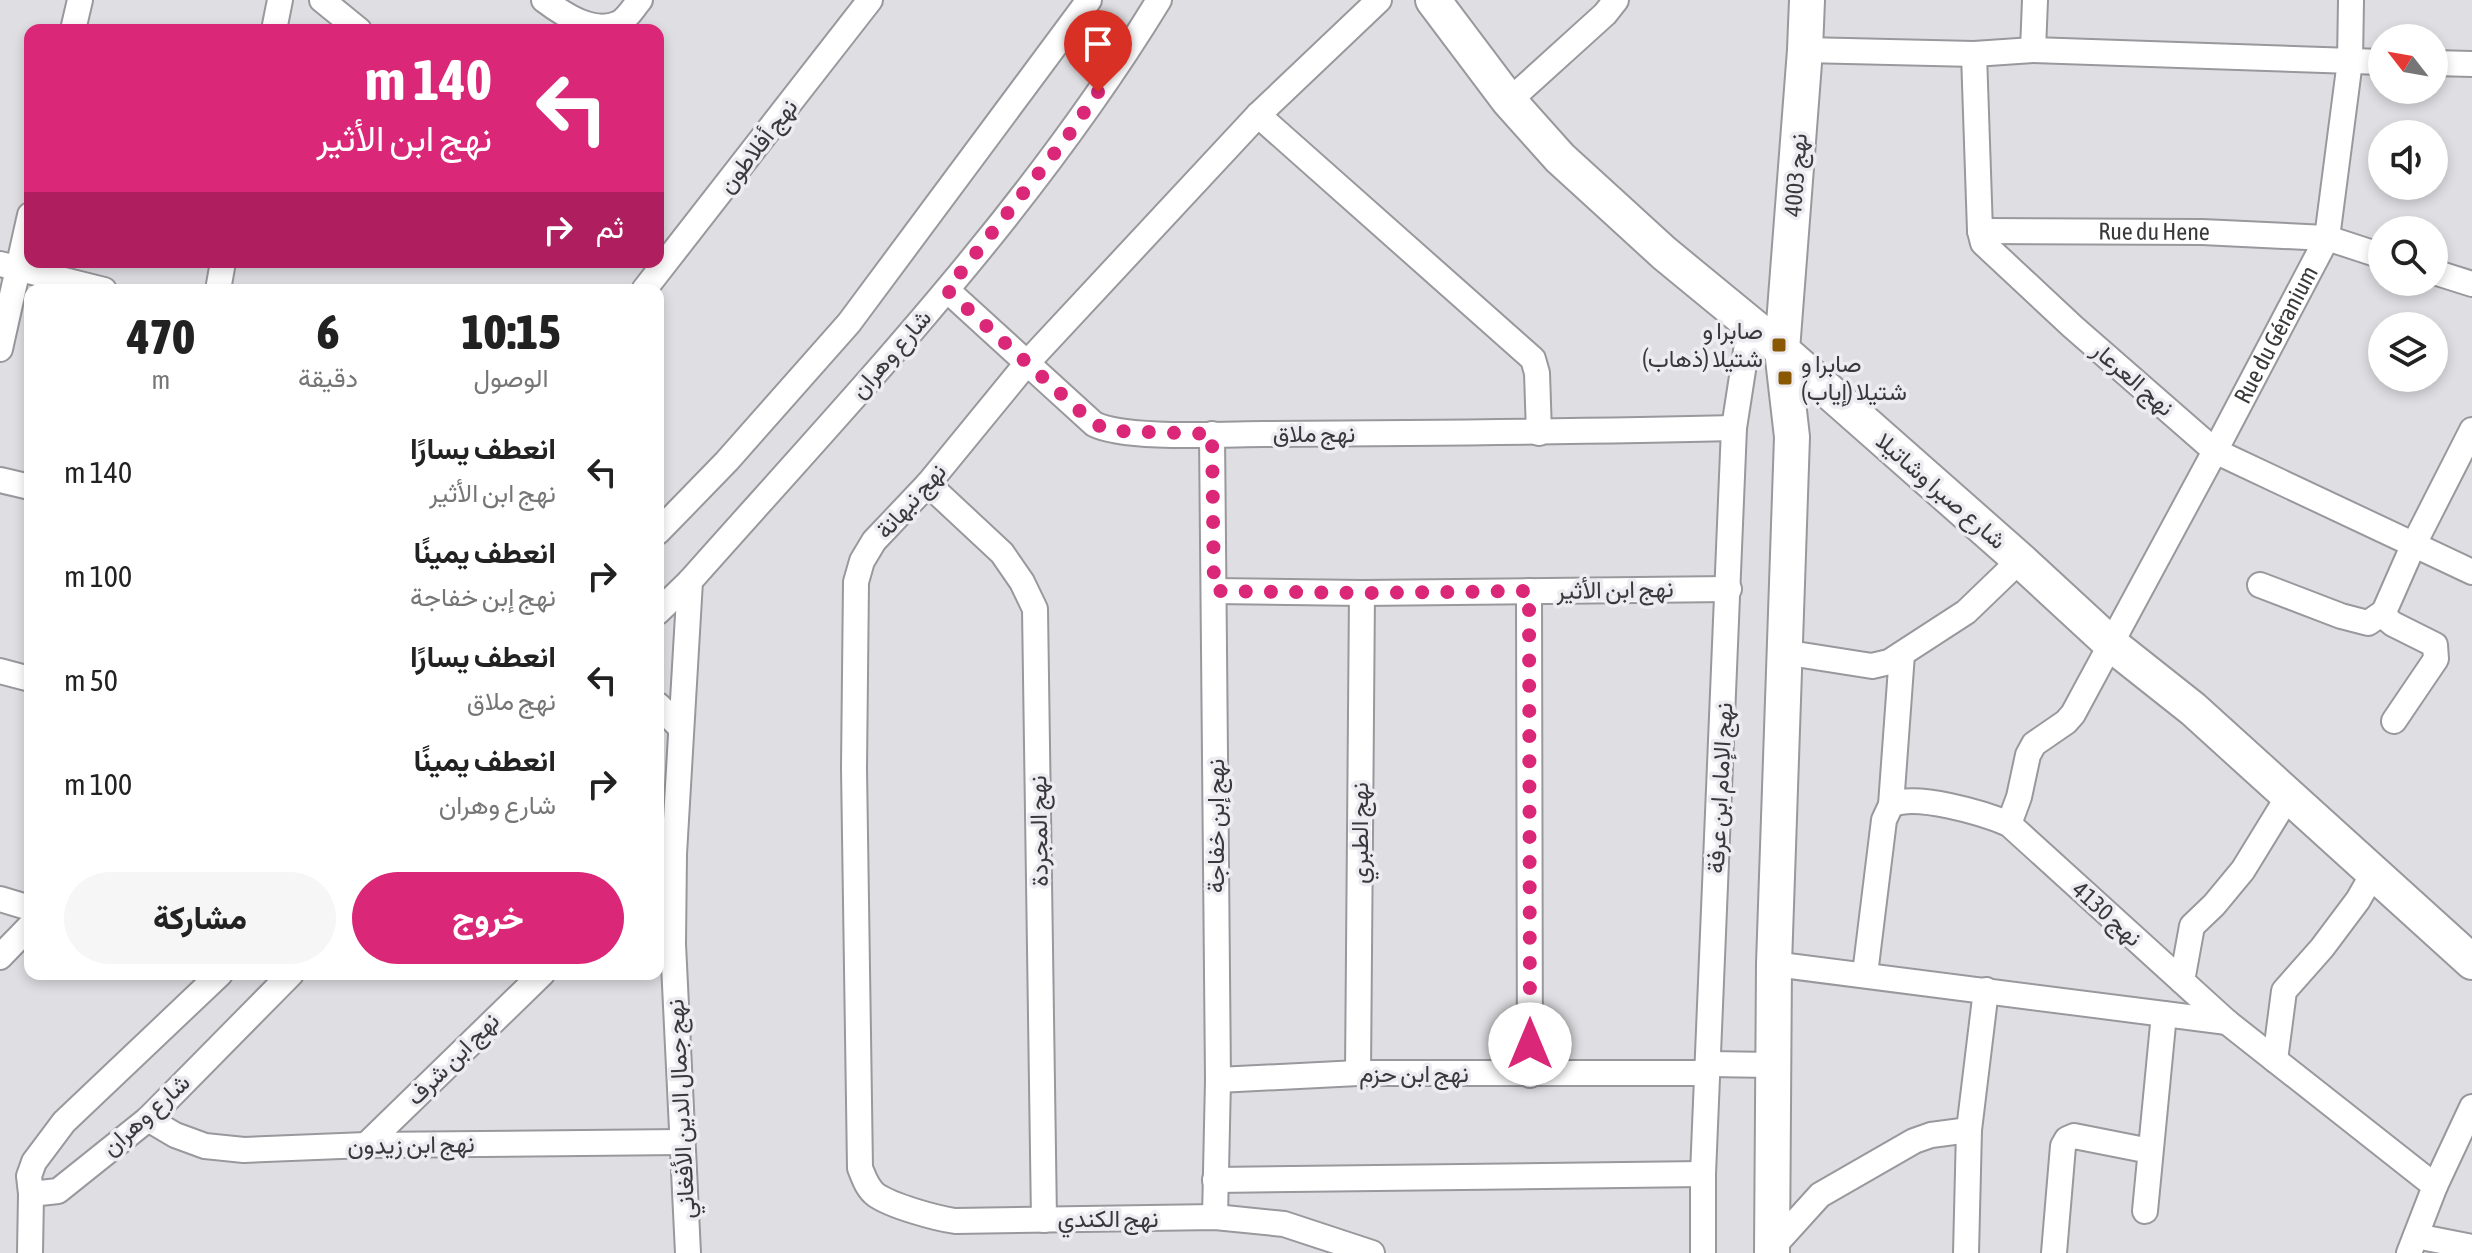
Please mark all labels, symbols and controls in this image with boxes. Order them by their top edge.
pin [1064,10,1132,92]
icon: arrive [1076,22,1120,66]
north arrow [2368,24,2448,104]
map controls [2368,24,2448,392]
text: 140 m [365,48,492,112]
icon: left [520,56,624,160]
street label: نهج أفلاطون [712,93,806,201]
text: نهج ابن الأثير [316,117,492,159]
button: sound [2368,120,2448,200]
street label: نهج 4003 [1779,132,1816,218]
icon: right [536,208,580,252]
text: ثم [596,210,624,244]
button: search [2368,216,2448,296]
street label: Rue du Hene [2098,218,2210,245]
street label: Rue du Géranium [2228,261,2323,408]
text: 6 [317,304,339,359]
text: 10:15 [461,304,561,359]
street label: شارع وهران [845,304,939,405]
text: 470 [127,309,195,364]
button: layers [2368,312,2448,392]
place label: صابرا و شتيلا (ذهاب) [1642,317,1763,373]
street label: نهج العرعار [2084,335,2180,424]
marker: صابرا و شتيلا (ذهاب) [1770,336,1788,354]
place label: صابرا و شتيلا (إياب) [1801,350,1907,407]
text: دقيقة [298,363,358,393]
text: الوصول [474,363,549,393]
text: m [152,365,170,395]
marker: صابرا و شتيلا (إياب) [1776,369,1794,387]
street label: نهج ملاق [1273,420,1355,451]
street label: شارع صبرا وشاتيلا [1869,427,2012,556]
text: انعطف يسارًا [410,431,556,465]
icon: left [580,450,624,494]
text: 140 m [64,455,132,489]
street label: نهج نبهانة [870,458,954,546]
text: نهج ابن الأثير [429,478,556,508]
text: انعطف يمينًا [414,535,556,569]
icon: right [580,554,624,598]
text: 100 m [64,559,132,593]
street label: نهج ابن الأثير [1555,575,1674,608]
text: نهج إبن خفاجة [410,582,556,612]
text: انعطف يسارًا [410,639,556,673]
icon: left [580,658,624,702]
text: 50 m [64,663,118,697]
text: نهج ملاق [467,686,556,716]
street label: نهج الإمام ابن عرفة [1702,702,1741,874]
text: انعطف يمينًا [414,743,556,777]
street label: نهج إبن خفاجة [1202,759,1233,893]
icon: right [580,762,624,806]
text: 100 m [64,767,132,801]
street label: نهج المجردة [1024,775,1057,887]
street label: نهج الطبري [1346,782,1379,884]
text: شارع وهران [439,790,556,820]
button: مشاركة [64,872,336,964]
button: خروج [352,872,624,964]
street label: نهج 4130 [2065,876,2147,955]
street label: نهج جمال الدين الأفغاني [661,998,706,1220]
position arrow [1488,1002,1572,1086]
street label: نهج ابن شرف [401,1007,507,1113]
street label: نهج ابن حزم [1359,1060,1469,1091]
street label: شارع وهران [96,1068,197,1163]
street label: نهج ابن زيدون [347,1130,475,1163]
street label: نهج الكندي [1057,1205,1159,1238]

